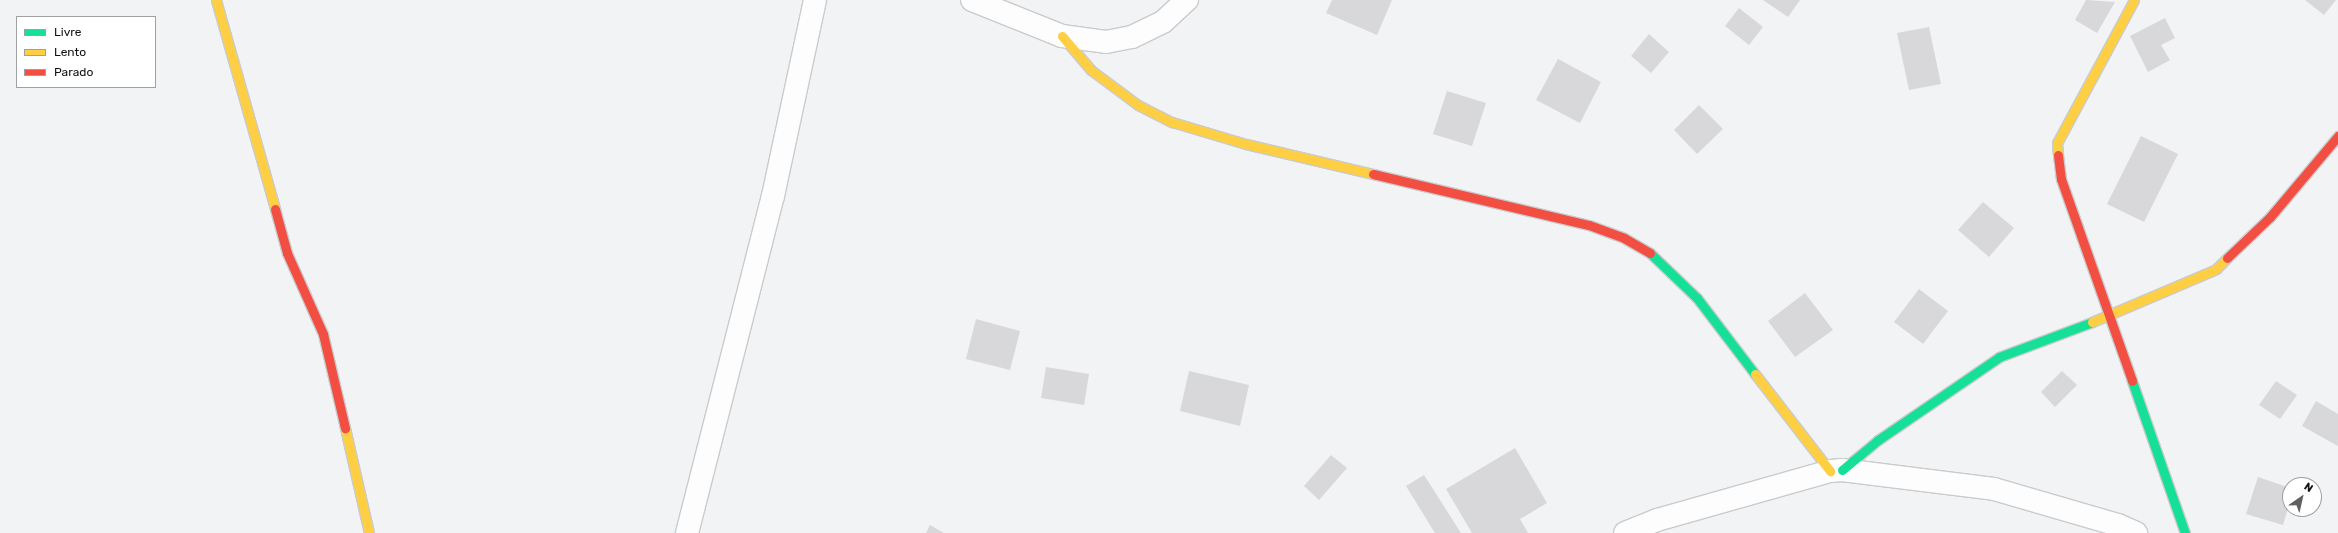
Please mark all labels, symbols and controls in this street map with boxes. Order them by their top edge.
legend [16,16,156,88]
text: Livre [54,25,81,39]
text: Lento [54,45,86,59]
text: Parado [54,65,93,79]
north arrow [2282,477,2322,517]
text: N [2302,480,2315,495]

